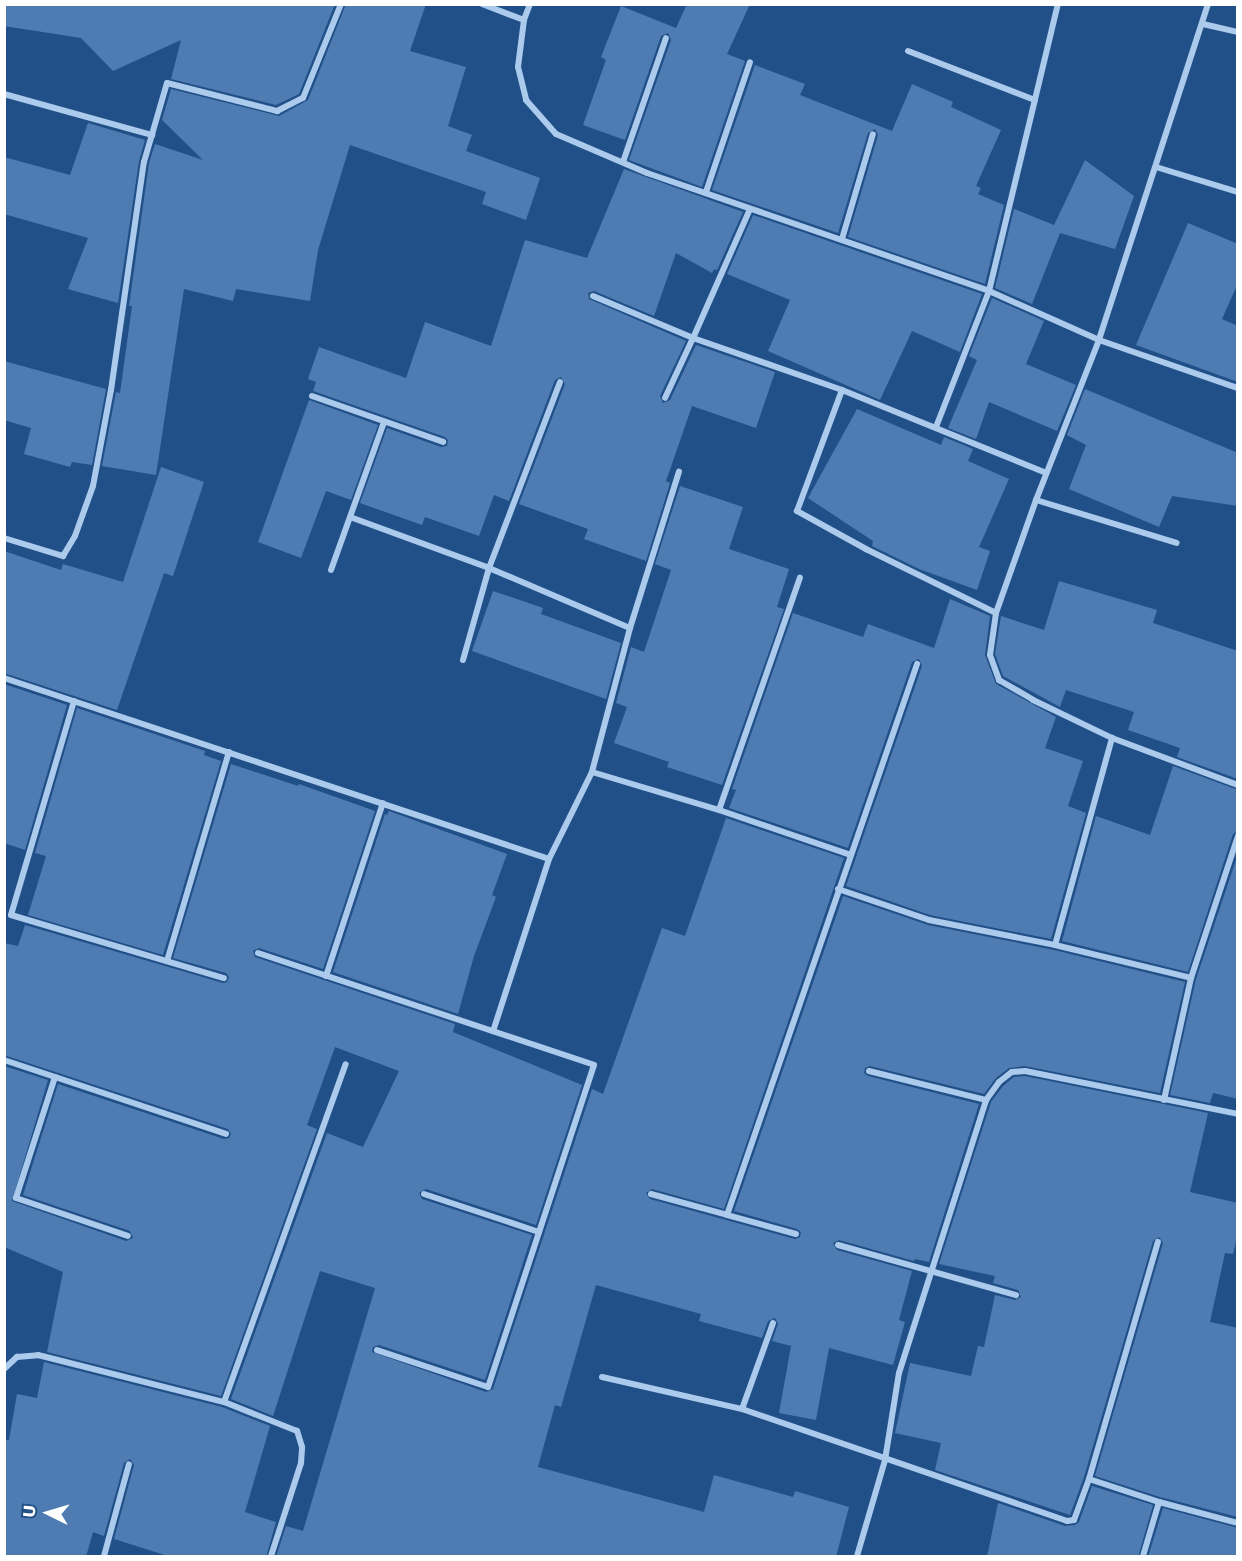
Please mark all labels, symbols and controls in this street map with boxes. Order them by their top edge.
north arrow [18,1483,78,1543]
text: U [20,1504,40,1519]

